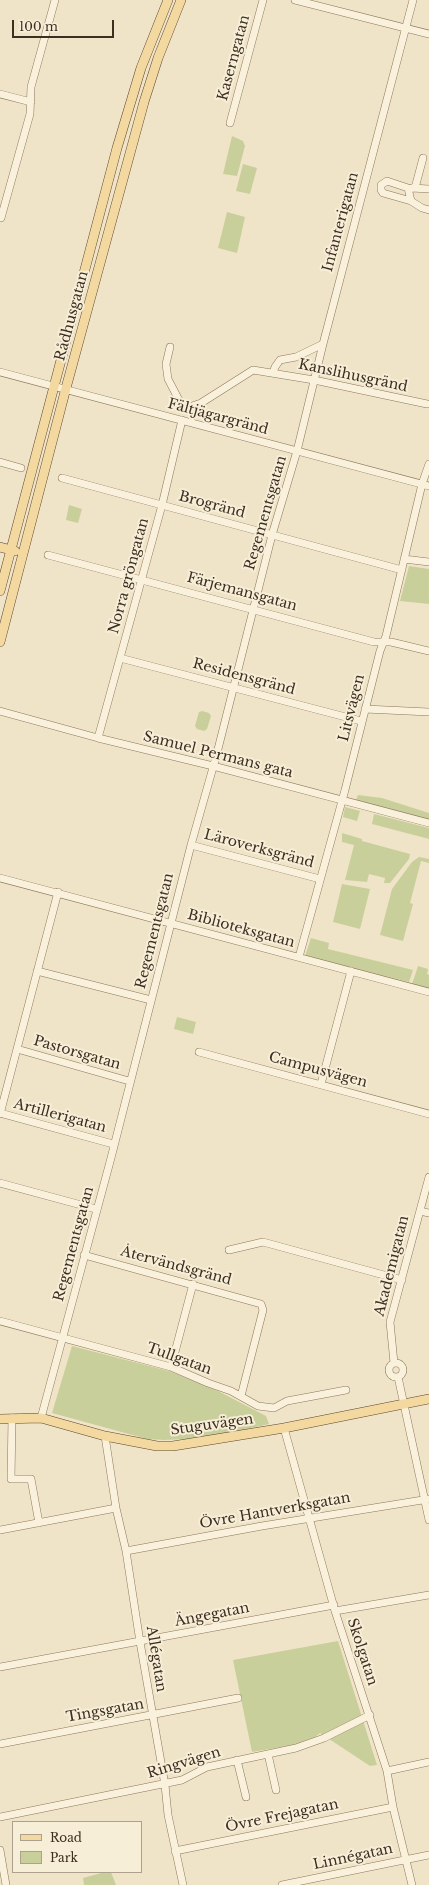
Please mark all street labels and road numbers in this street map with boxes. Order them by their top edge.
street label: Kaserngatan [214,13,254,103]
street label: Infanterigatan [320,170,362,274]
street label: Rådhusgatan [52,269,92,363]
street label: Kanslihusgränd [297,356,409,396]
street label: Fältjägargränd [166,396,270,438]
street label: Regementsgatan [242,454,290,572]
street label: Brogränd [177,488,247,522]
street label: Norra gröngatan [105,516,153,636]
street label: Färjemansgatan [185,569,299,615]
street label: Residensgränd [191,655,297,699]
street label: Litsvägen [336,673,368,743]
street label: Samuel Permans gata [141,728,295,782]
street label: Läroverksgränd [202,826,316,872]
street label: Regementsgatan [133,871,177,991]
street label: Biblioteksgatan [186,907,296,951]
street label: Pastorsgatan [31,1033,123,1073]
street label: Campusvägen [267,1049,369,1091]
street label: Artillerigatan [12,1096,108,1136]
street label: Regementsgatan [51,1185,97,1303]
street label: Akademigatan [371,1214,413,1318]
street label: Återvändsgränd [119,1243,233,1289]
street label: Tullgatan [144,1340,214,1378]
street label: Stuguvägen [169,1411,255,1439]
street label: Övre Hantverksgatan [198,1489,352,1533]
street label: Ängegatan [173,1600,251,1630]
street label: Skolgatan [343,1616,381,1688]
street label: Allégatan [142,1625,170,1693]
street label: Tingsgatan [65,1696,145,1726]
street label: Ringvägen [145,1744,223,1782]
street label: Övre Frejagatan [224,1796,340,1836]
street label: Linnégatan [312,1840,394,1874]

